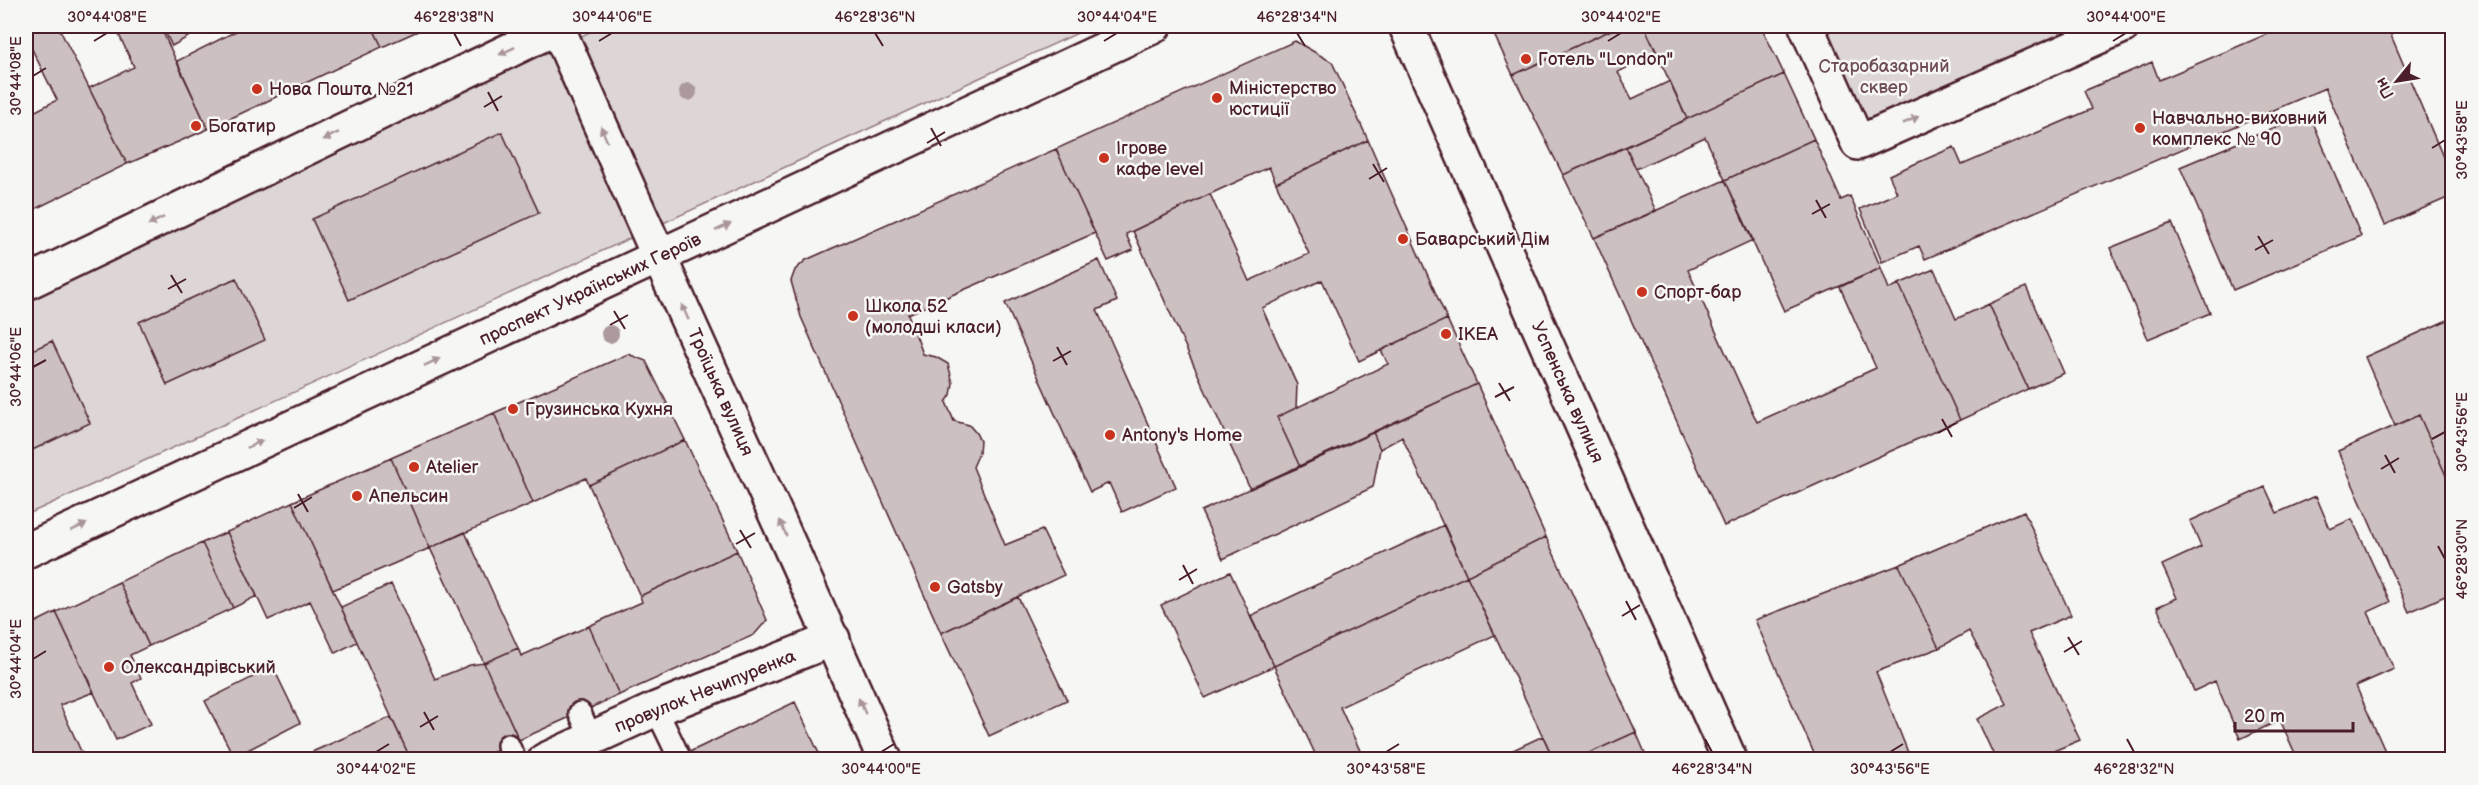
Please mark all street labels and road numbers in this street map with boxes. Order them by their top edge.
street label: проспект Українських Героїв [476,229,705,350]
street label: Успенська вулиця [1527,318,1608,466]
street label: Троїцька вулиця [683,325,758,459]
street label: провулок Нечипуренка [612,645,799,737]

